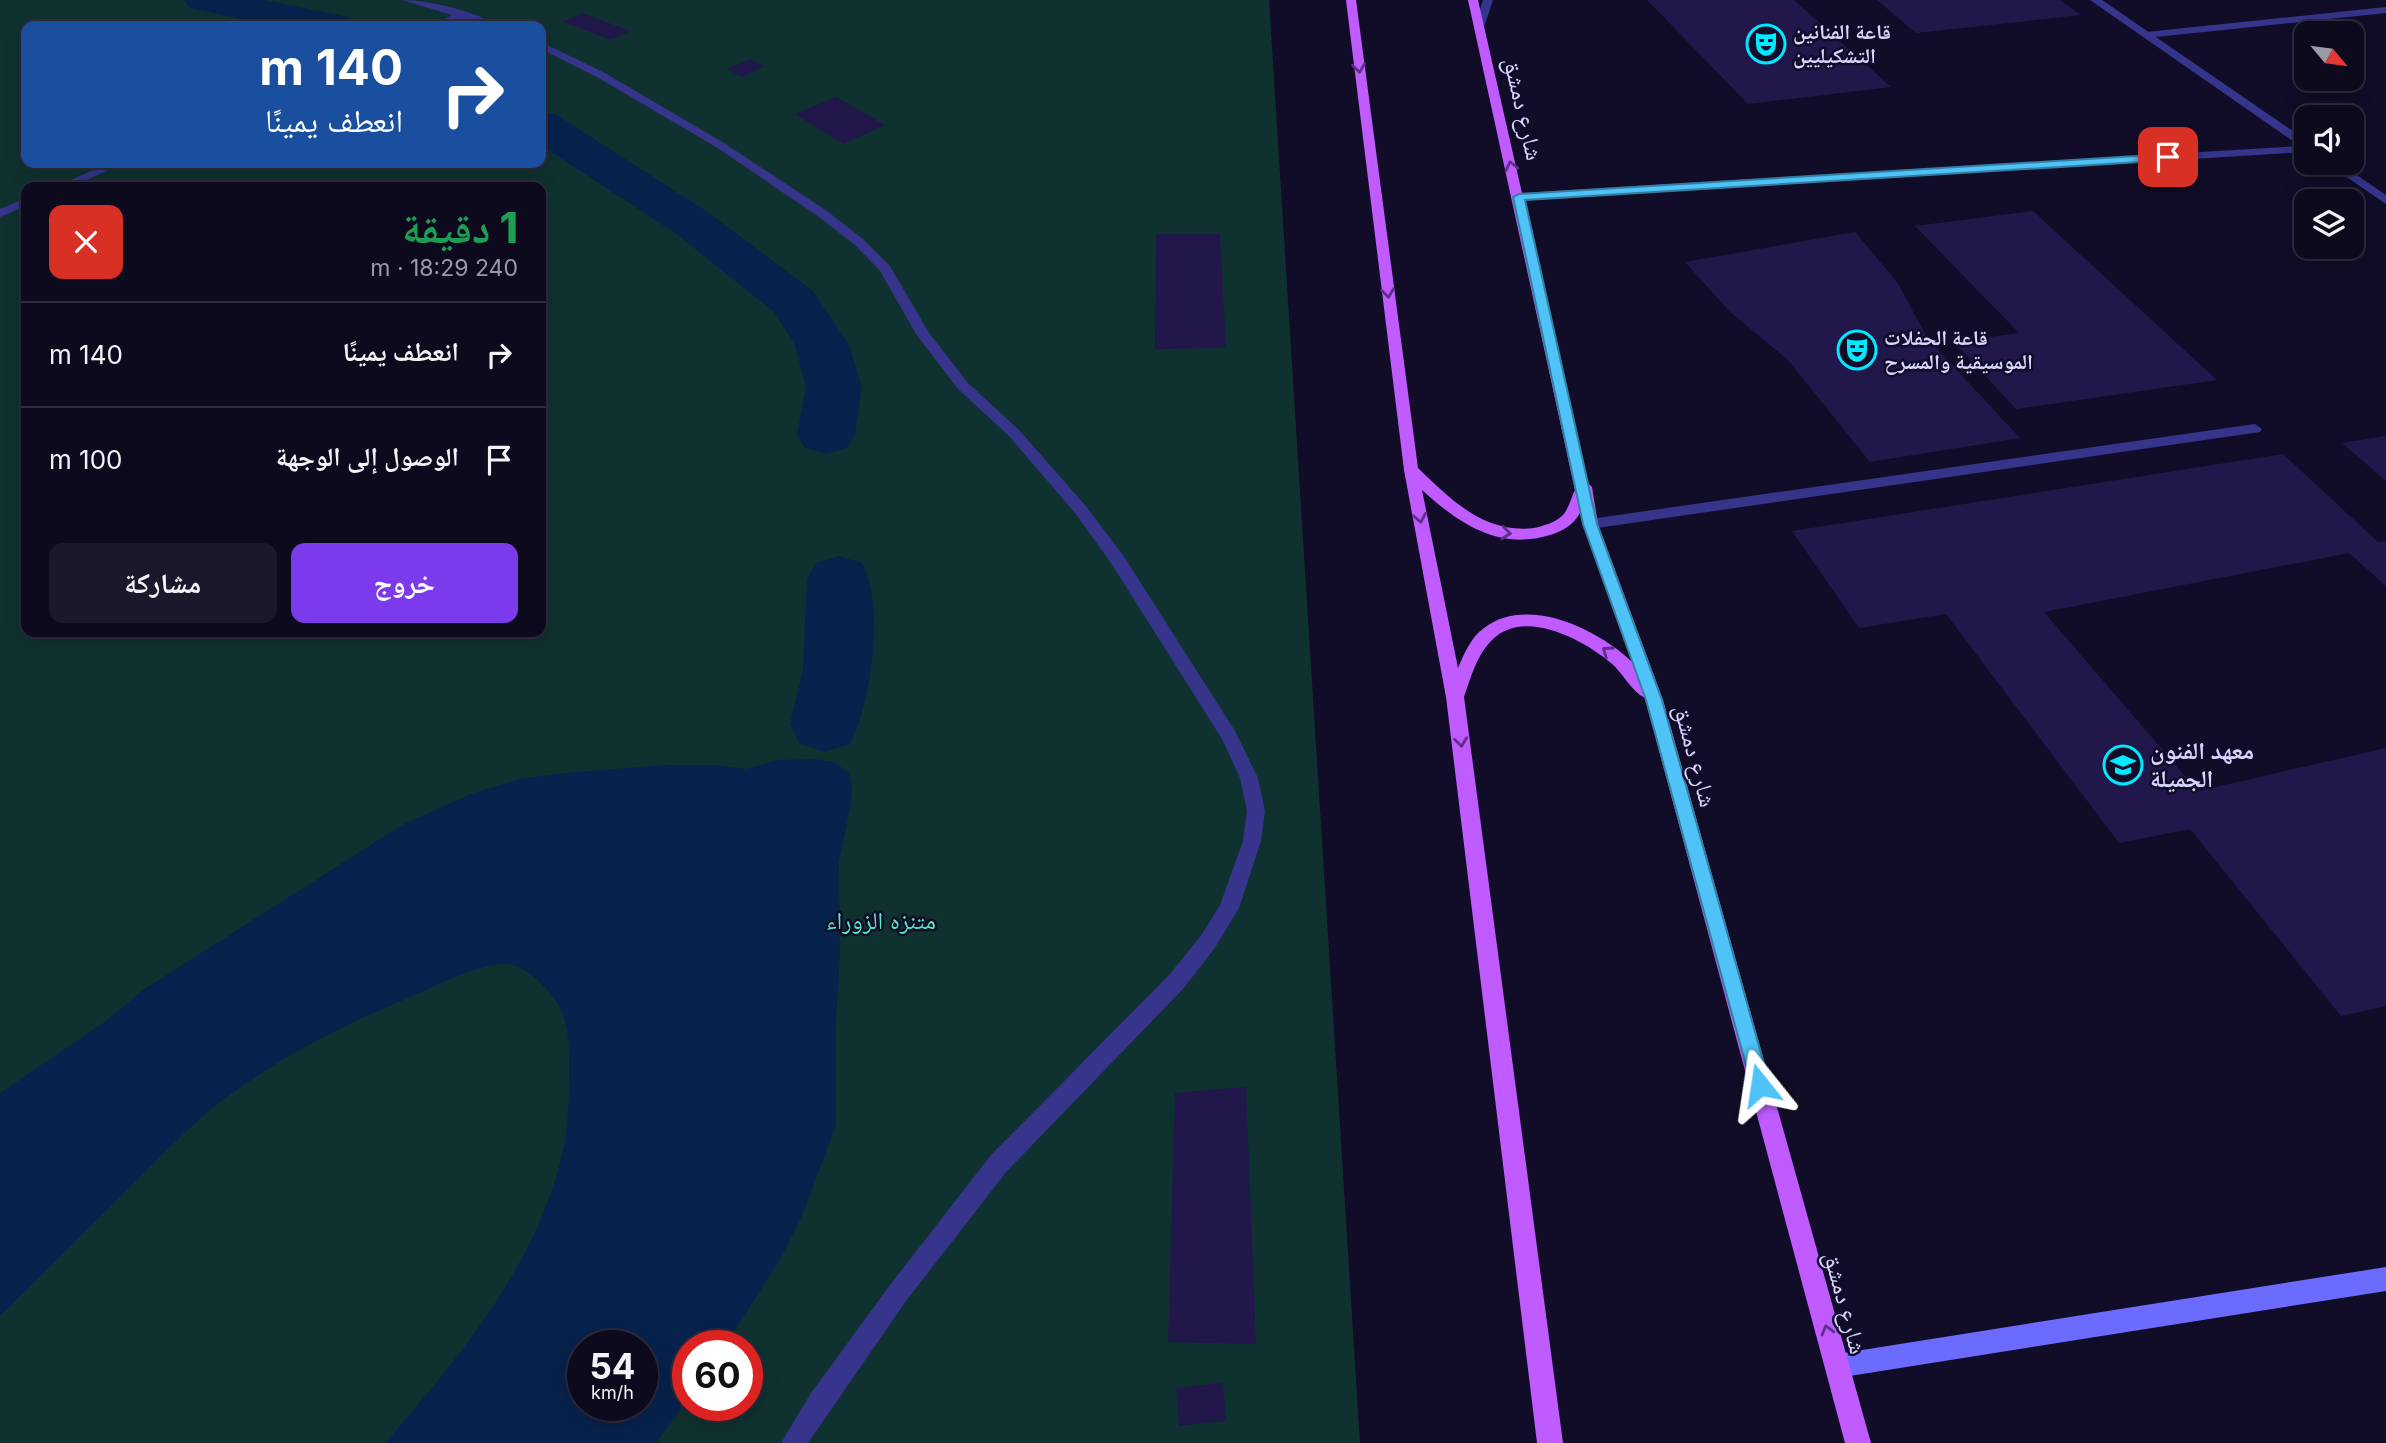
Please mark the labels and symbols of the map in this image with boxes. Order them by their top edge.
place label: قاعة الفنانين التشكيليين [1793,19,1891,69]
north arrow [2294,21,2364,91]
theatre icon: قاعة الفنانين التشكيليين [1745,23,1787,65]
street label: شارع دمشق [1497,55,1549,163]
one-way arrow [1352,62,1367,74]
pin [2138,127,2198,187]
one-way arrow [1505,160,1520,172]
one-way arrow [1381,288,1396,299]
place label: قاعة الحفلات الموسيقية والمسرح [1884,325,2033,375]
theatre icon: قاعة الحفلات الموسيقية والمسرح [1836,329,1878,371]
one-way arrow [1412,512,1427,524]
one-way arrow [1501,525,1512,540]
one-way arrow [1602,647,1615,659]
street label: شارع دمشق [1667,702,1723,810]
one-way arrow [1453,736,1468,748]
place label: معهد الفنون الجميلة [2150,736,2254,793]
school or university icon: معهد الفنون الجميلة [2102,744,2144,786]
park label: متنزه الزوراء [826,906,936,935]
position arrow [1723,1048,1797,1122]
street label: شارع دمشق [1817,1249,1873,1357]
one-way arrow [1821,1324,1835,1336]
speed limit sign: 60 [672,1330,763,1421]

